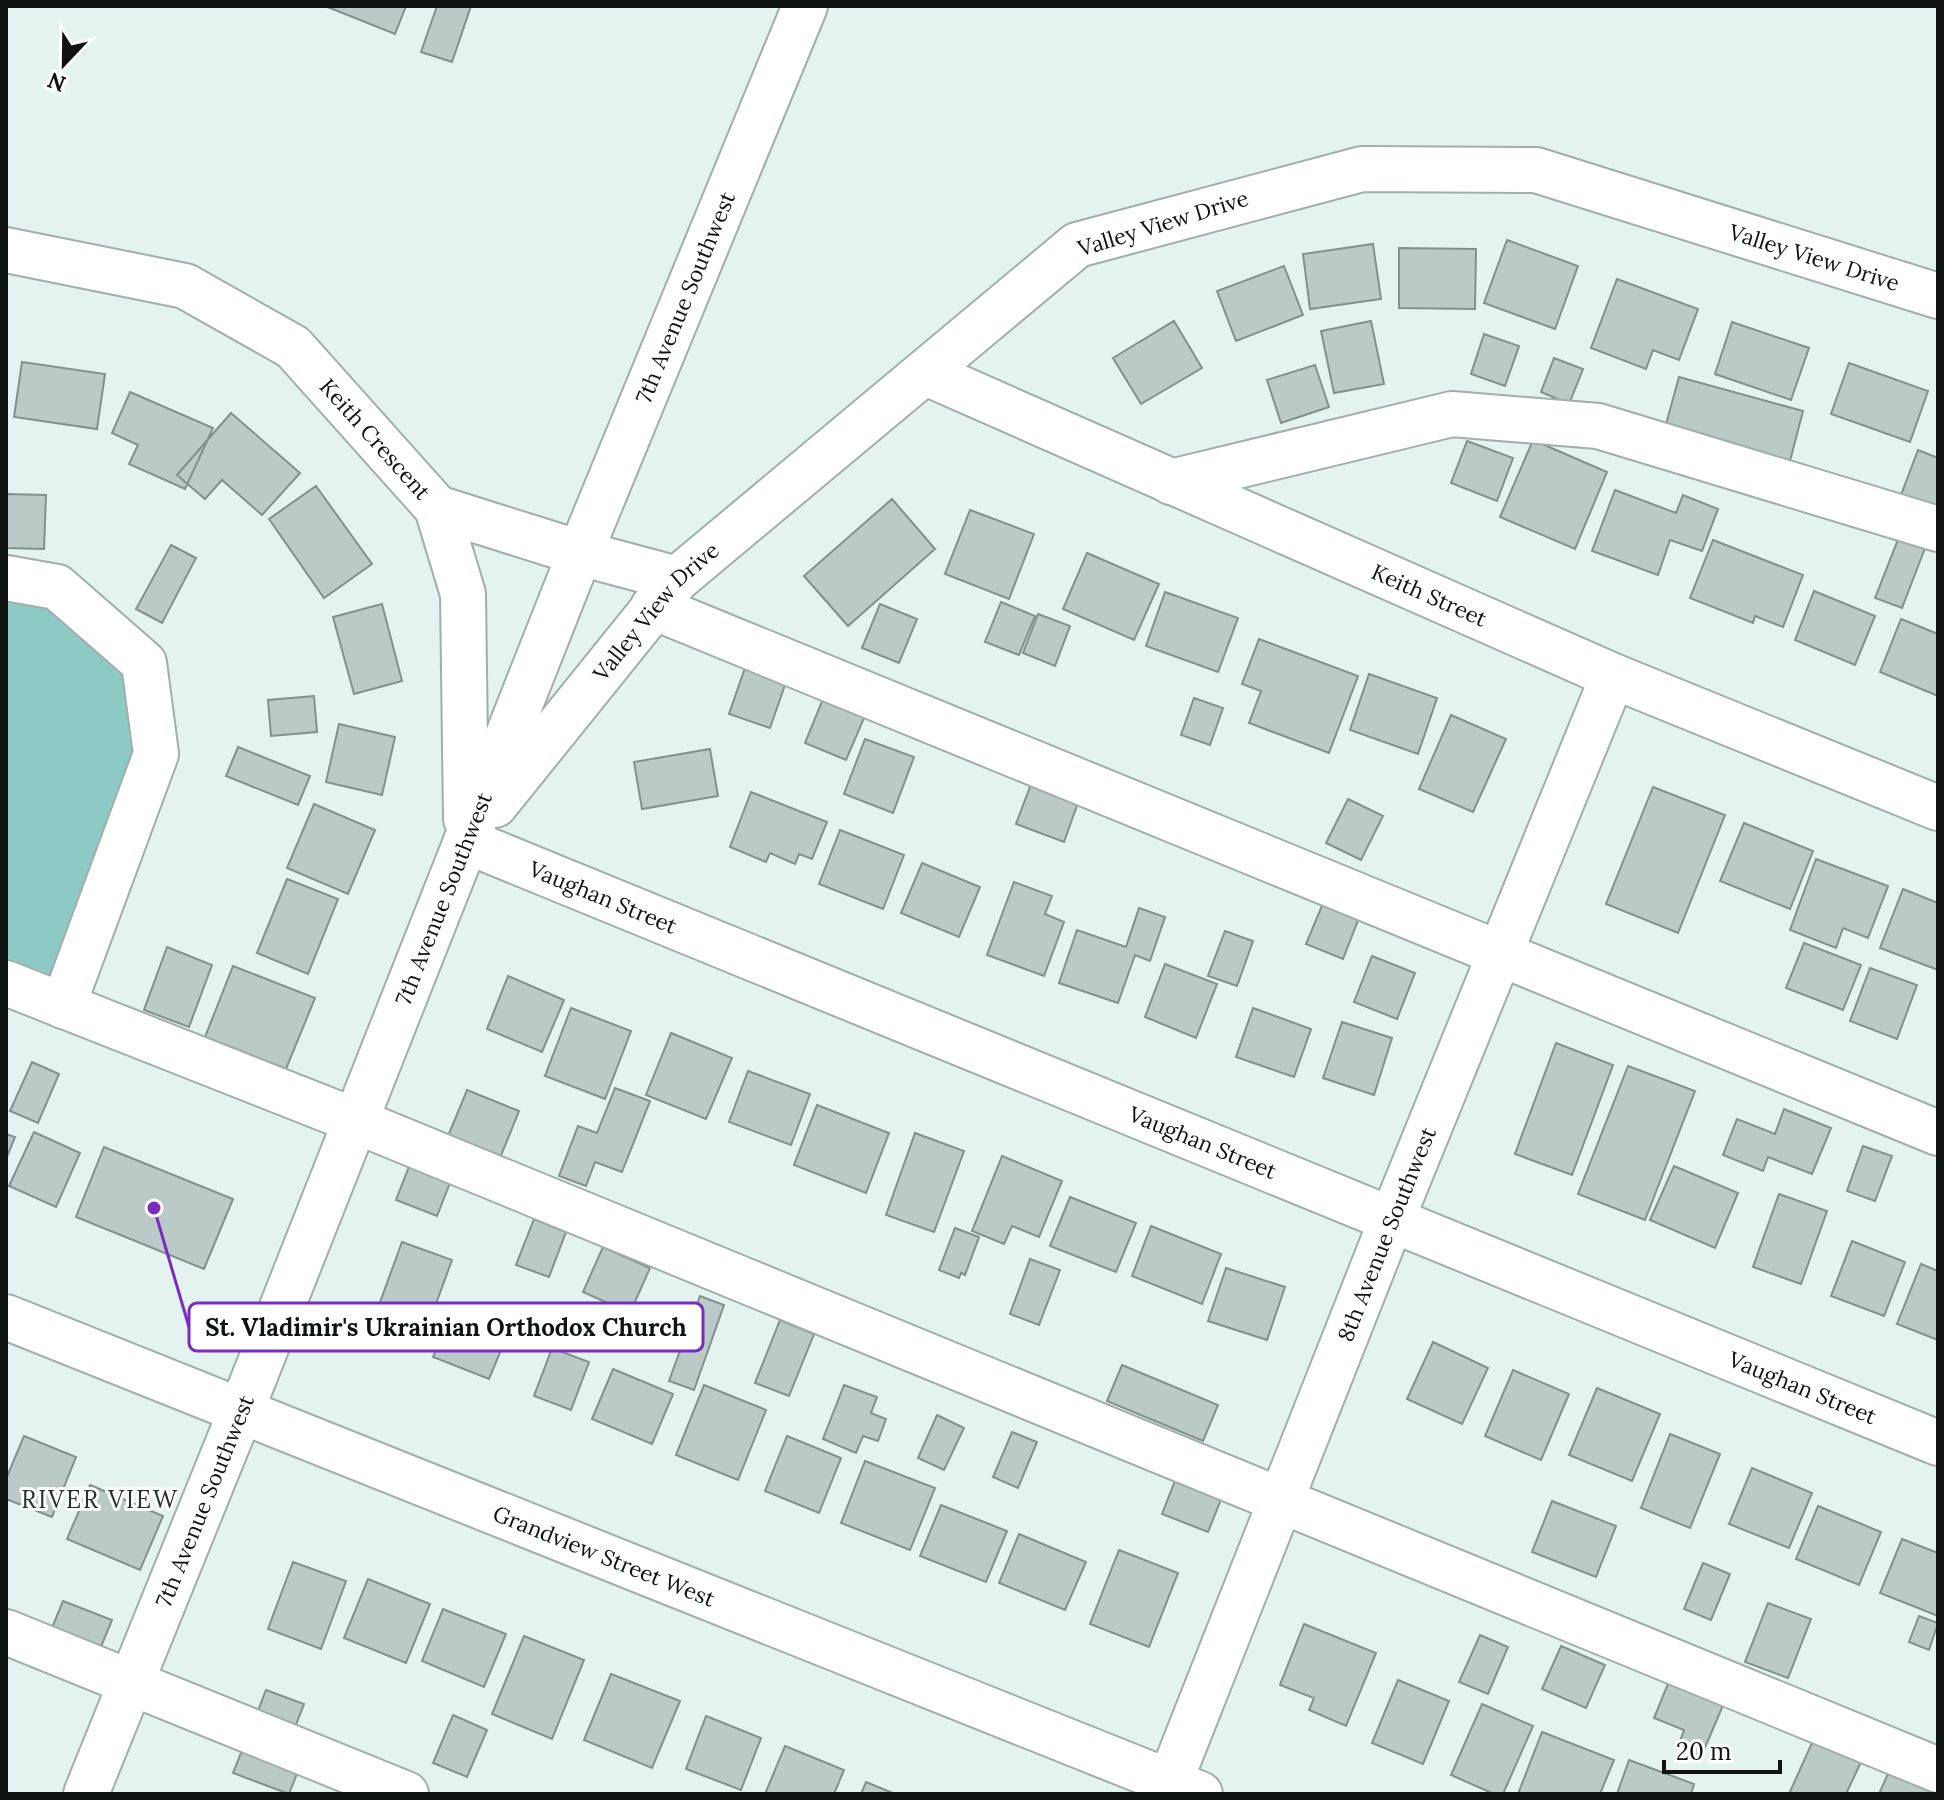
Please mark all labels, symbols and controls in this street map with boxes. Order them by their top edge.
north arrow [24,24,104,104]
text: N [43,66,70,99]
street label: Valley View Drive [1073,184,1252,263]
street label: 7th Avenue Southwest [629,187,741,407]
street label: Valley View Drive [1725,217,1903,297]
street label: Keith Crescent [314,373,437,506]
street label: Valley View Drive [586,536,725,687]
street label: Keith Street [1367,557,1492,633]
street label: 7th Avenue Southwest [389,788,498,1009]
street label: Vaughan Street [524,854,681,940]
street label: Vaughan Street [1124,1099,1281,1185]
street label: 8th Avenue Southwest [1331,1122,1442,1345]
callout: St. Vladimir's Ukrainian Orthodox Church [189,1303,703,1351]
text: St. Vladimir's Ukrainian Orthodox Church [205,1312,687,1343]
street label: Vaughan Street [1724,1345,1881,1430]
street label: 7th Avenue Southwest [149,1391,260,1611]
district label: RIVER VIEW [21,1484,179,1515]
street label: Grandview Street West [489,1499,719,1613]
scale bar [1664,1724,1780,1774]
text: 20 m [1676,1736,1732,1767]

